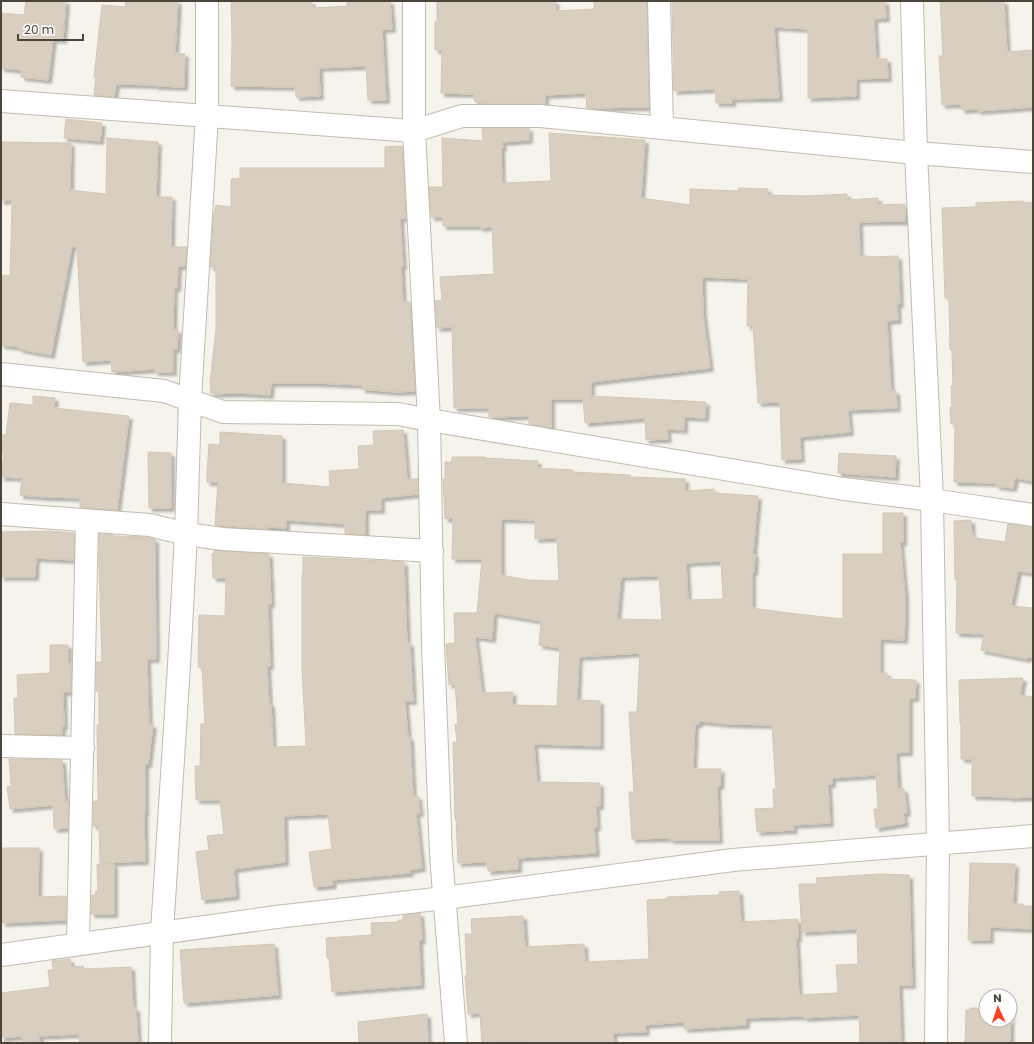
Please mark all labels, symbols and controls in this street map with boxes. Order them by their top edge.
scale bar [18,16,83,42]
text: 20 m [24,21,54,38]
north arrow [978,988,1018,1028]
text: N [993,990,1002,1006]

